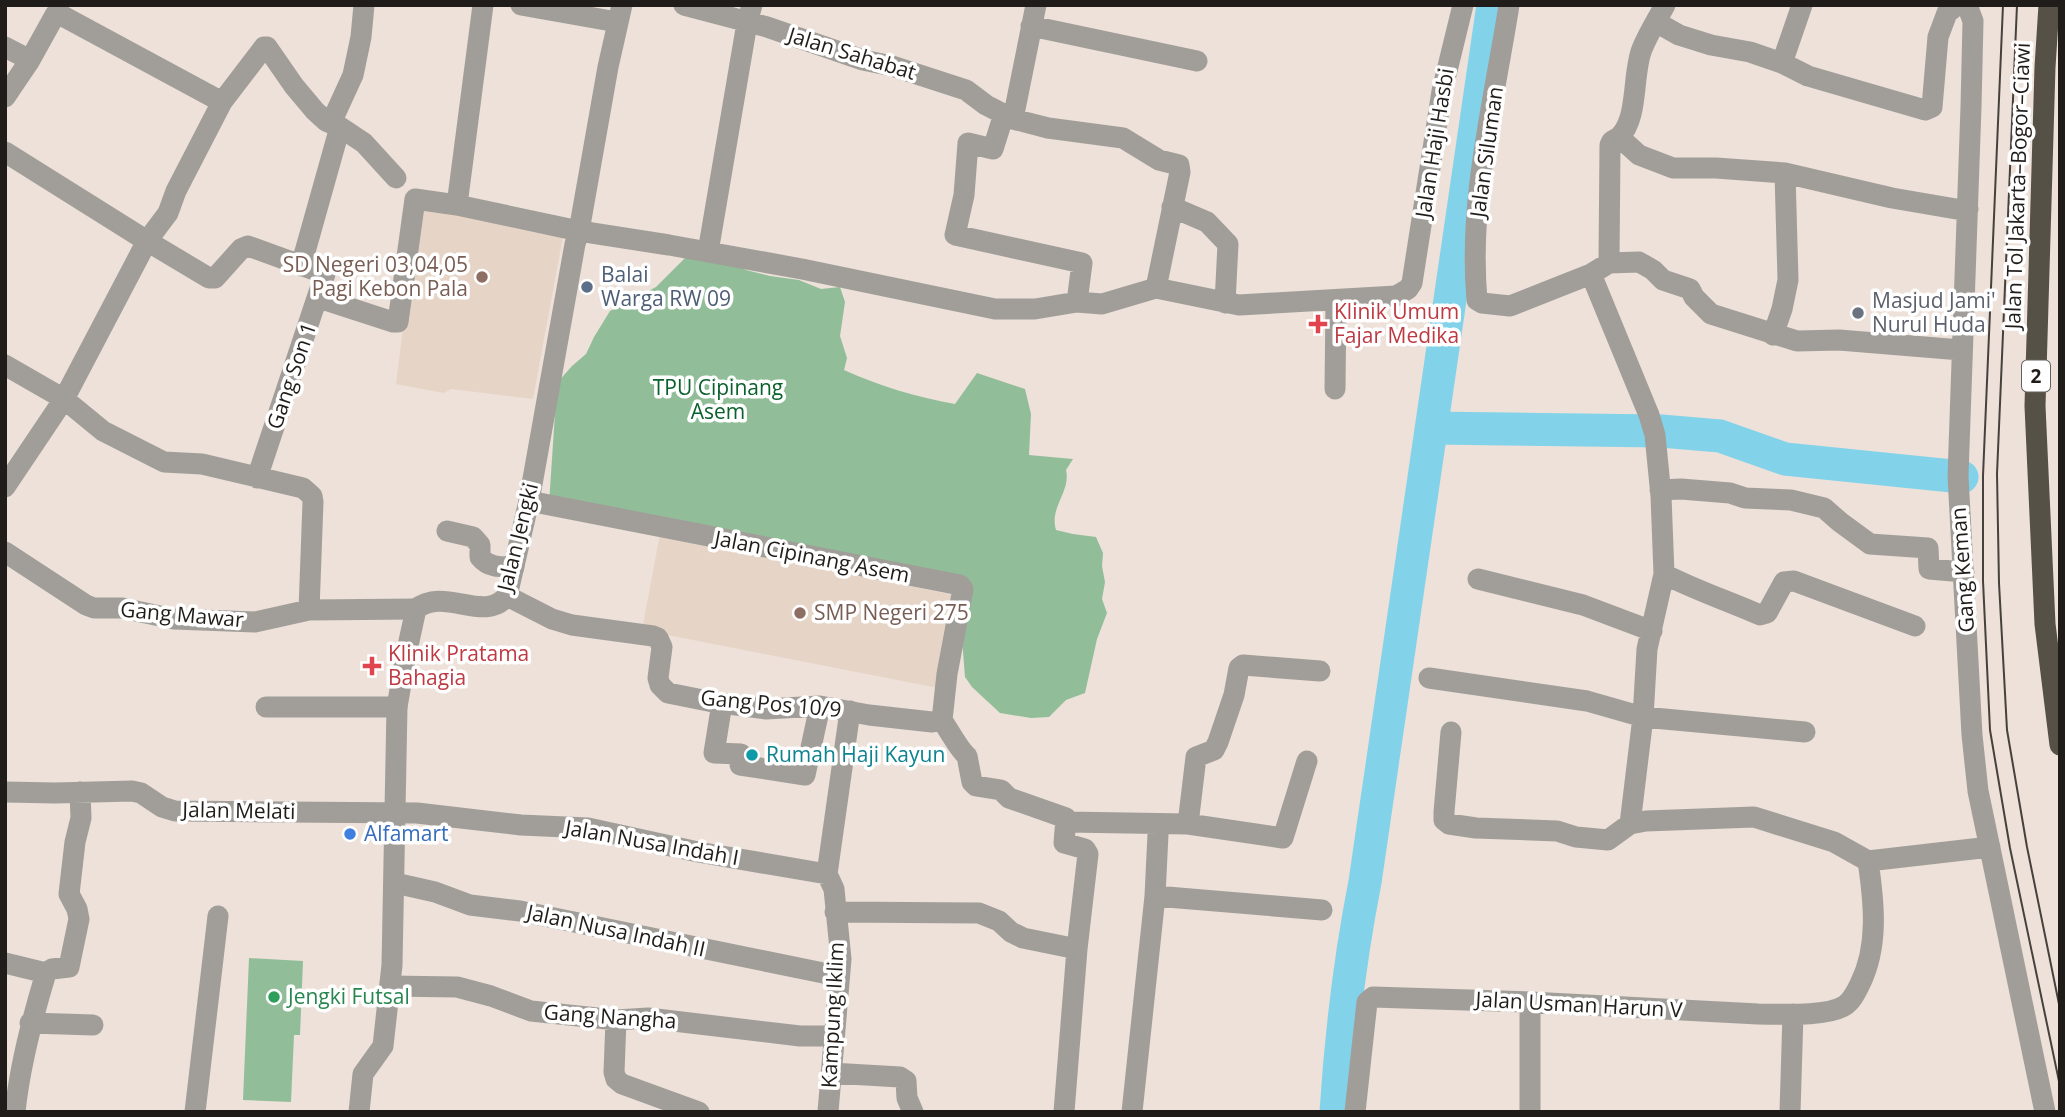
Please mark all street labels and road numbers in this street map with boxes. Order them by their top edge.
street label: Jalan Sahabat [783,20,920,86]
street label: Jalan Tol Jakarta–Bogor–Ciawi [1998,42,2036,332]
street label: Jalan Haji Hasbi [1408,66,1460,222]
street label: Jalan Siluman [1463,85,1509,221]
street label: Gang Son 1 [260,319,322,433]
road number: 2 [2022,360,2050,392]
street label: Jalan Jengki [490,480,544,596]
street label: Gang Keman [1944,507,1980,634]
street label: Jalan Cipinang Asem [710,523,912,589]
street label: Gang Mawar [119,595,245,633]
street label: Gang Pos 10/9 [700,683,843,723]
street label: Jalan Melati [180,795,296,825]
street label: Jalan Nusa Indah I [561,813,741,871]
street label: Jalan Nusa Indah II [522,897,708,963]
street label: Kampung Iklim [814,941,850,1089]
street label: Jalan Usman Harun V [1473,985,1684,1023]
street label: Gang Nangha [543,997,677,1035]

